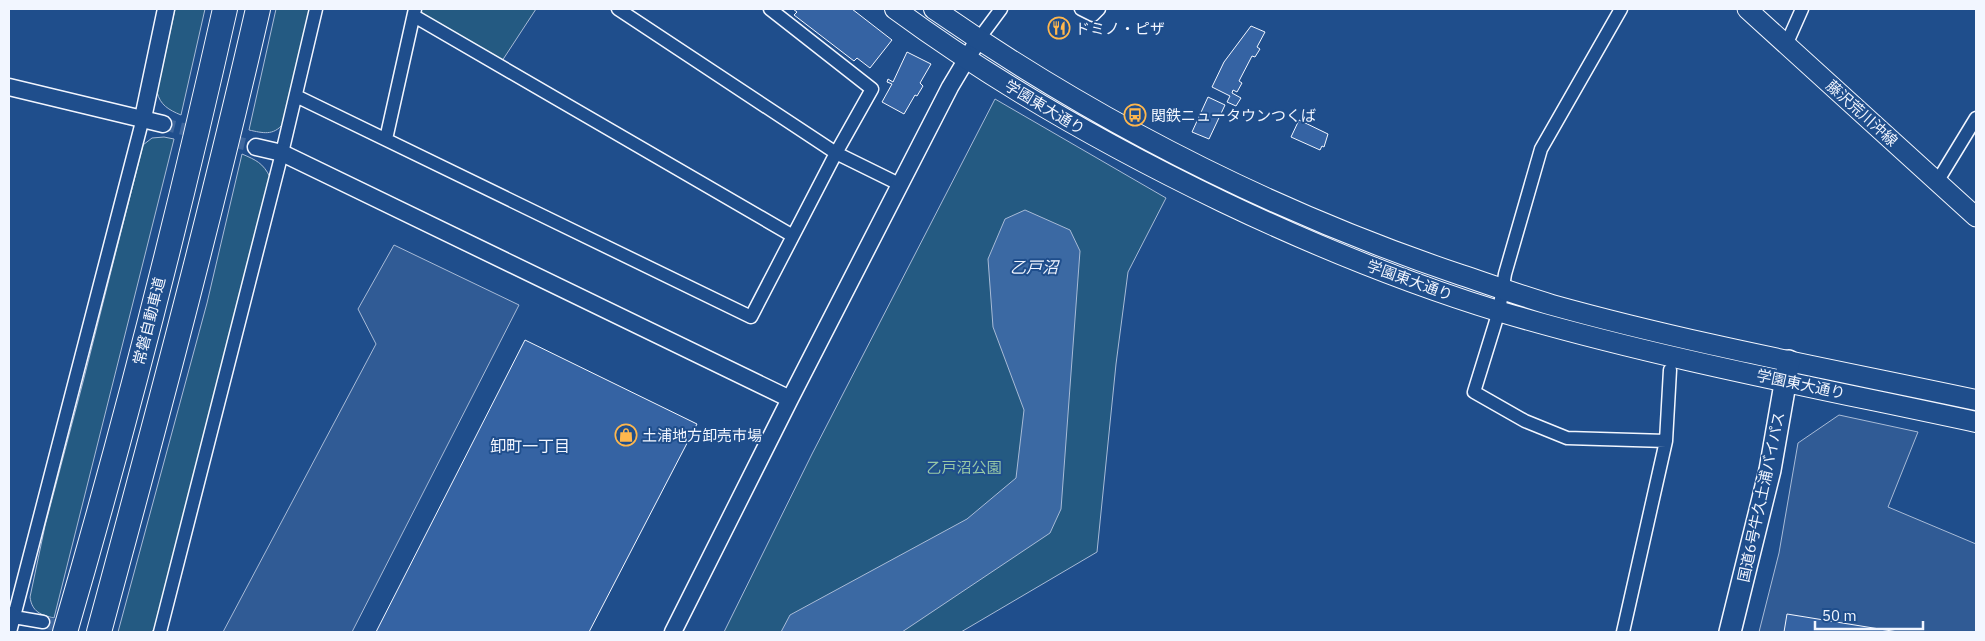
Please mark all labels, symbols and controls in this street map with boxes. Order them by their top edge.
restaurant icon: ドミノ・ピザ [1047,16,1071,40]
place label: ドミノ・ピザ [1075,19,1165,38]
street label: 学園東大通り [1002,76,1088,138]
street label: 藤沢荒川沖線 [1822,76,1902,150]
bus stop icon: 関鉄ニュータウンつくば [1123,103,1147,127]
place label: 関鉄ニュータウンつくば [1151,106,1316,125]
street label: 学園東大通り [1364,256,1456,304]
water label: 乙戸沼 [1010,257,1060,277]
street label: 常磐自動車道 [129,275,169,367]
street label: 学園東大通り [1755,365,1847,403]
street label: 国道6号牛久土浦バイパス [1734,410,1788,584]
shop icon: 土浦地方卸売市場 [614,423,638,447]
place label: 土浦地方卸売市場 [642,426,762,445]
district label: 卸町一丁目 [490,436,570,456]
park label: 乙戸沼公園 [926,458,1002,477]
scale bar [1815,598,1922,630]
text: 50 m [1822,606,1857,625]

